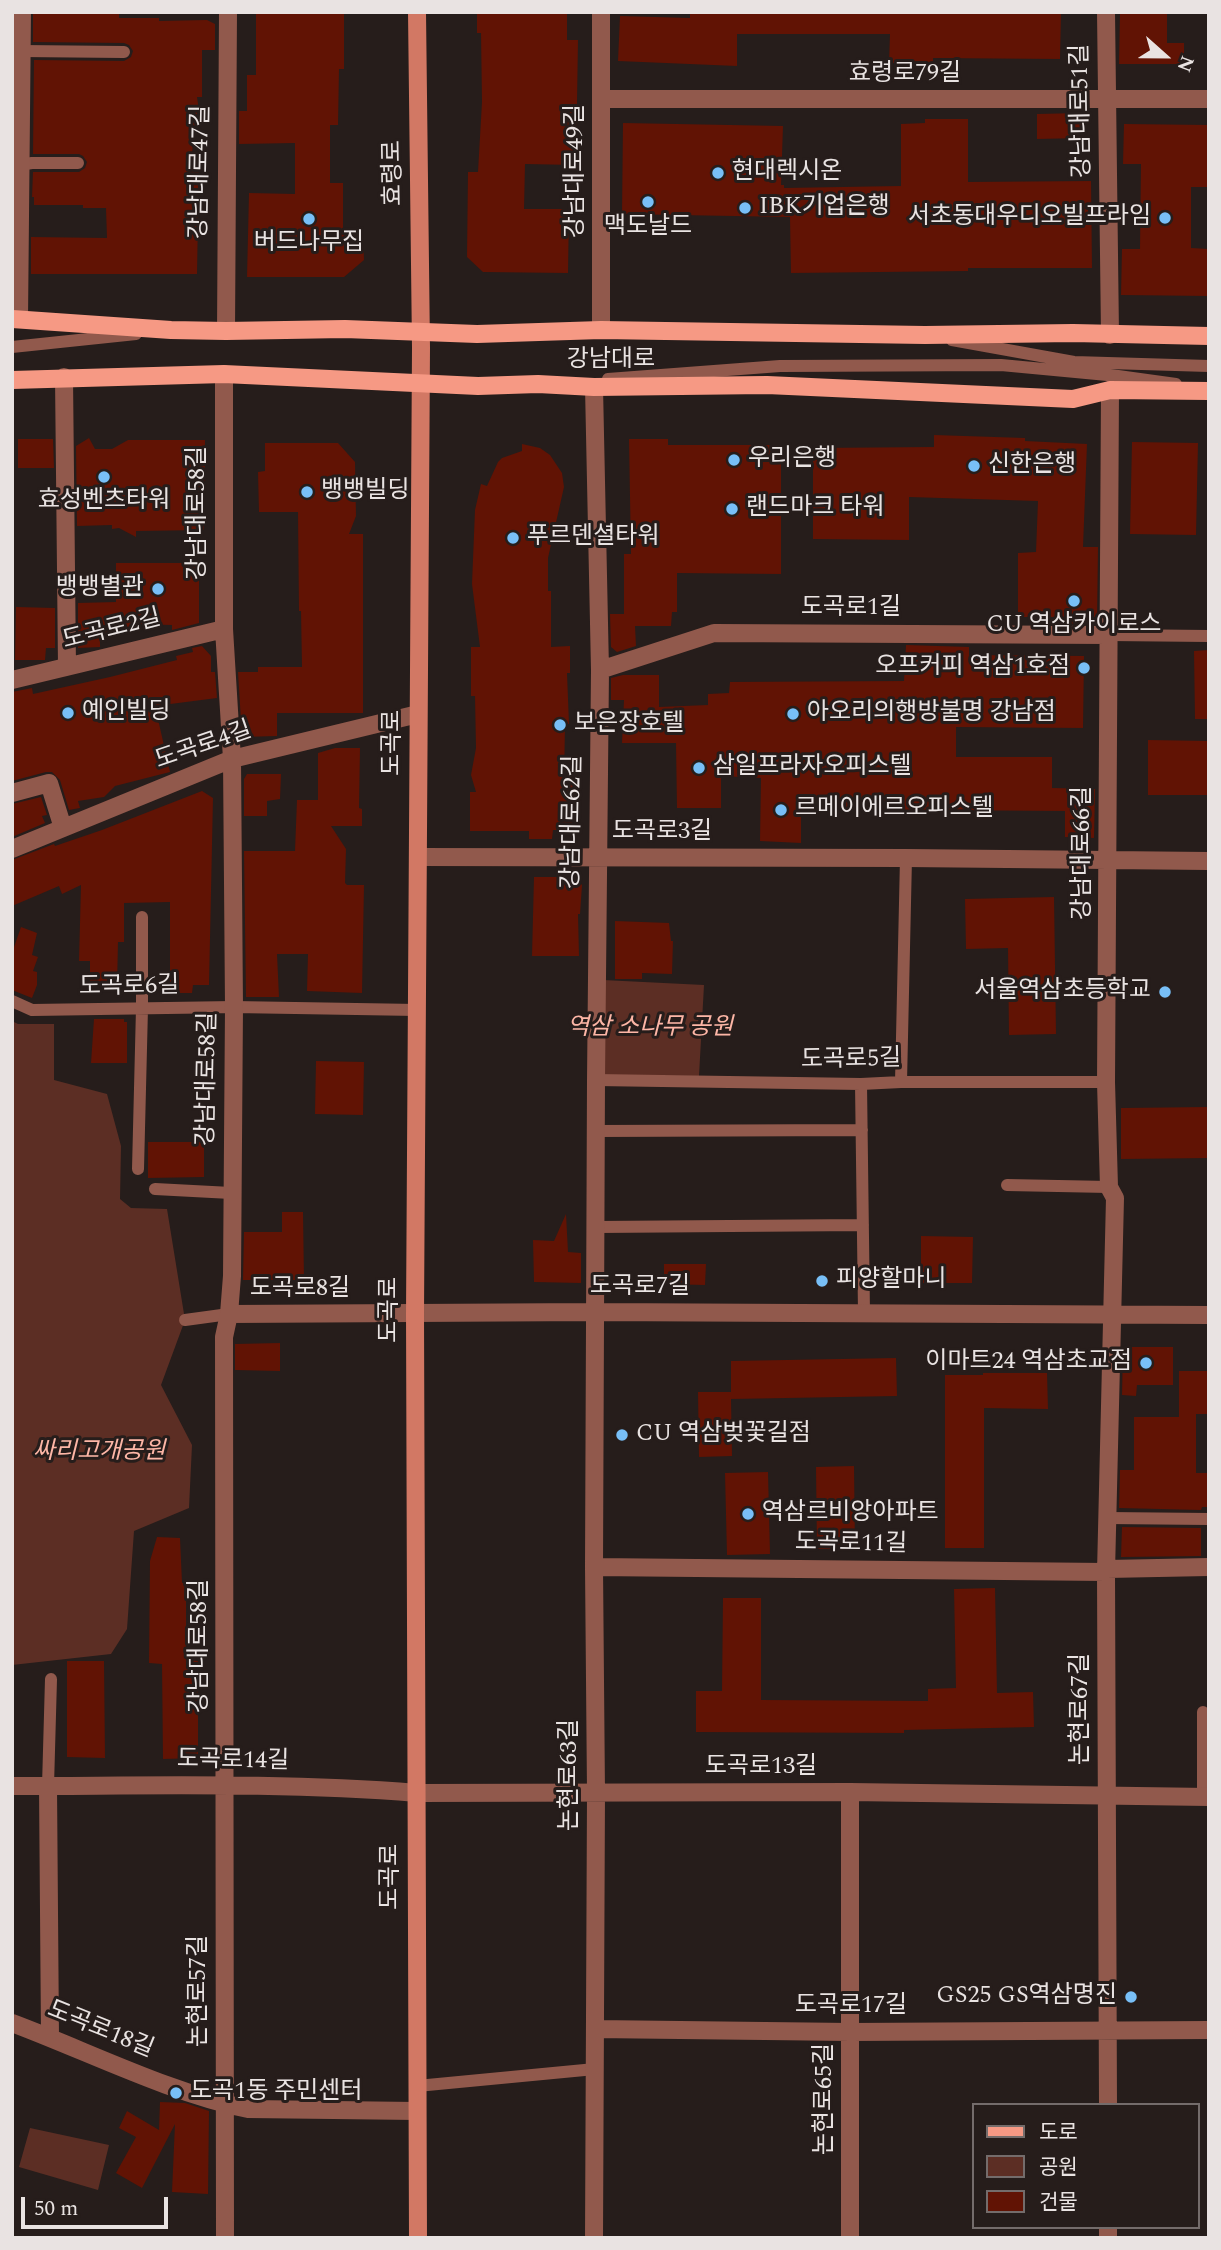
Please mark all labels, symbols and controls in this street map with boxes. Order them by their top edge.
north arrow [1130,21,1200,91]
street label: 강남대로51길 [1067,44,1099,178]
text: N [1169,51,1201,76]
street label: 효령로79길 [849,61,961,89]
street label: 강남대로49길 [563,104,591,238]
street label: 강남대로47길 [186,105,218,239]
street label: 효령로 [380,140,410,206]
place label: 현대렉시온 [732,159,842,187]
marker: 현대렉시온 [710,165,726,181]
marker: 맥도날드 [640,194,656,210]
place label: IBK기업은행 [759,194,890,222]
marker: IBK기업은행 [737,200,753,216]
place label: 서초동대우디오빌프라임 [908,204,1151,232]
marker: 서초동대우디오빌프라임 [1157,210,1173,226]
marker: 버드나무집 [301,211,317,227]
place label: 맥도날드 [604,214,692,242]
place label: 버드나무집 [254,230,364,258]
street label: 강남대로 [567,347,655,375]
street label: 강남대로58길 [185,446,213,580]
place label: 우리은행 [748,446,836,474]
marker: 우리은행 [726,452,742,468]
place label: 신한은행 [988,452,1076,480]
marker: 신한은행 [966,458,982,474]
marker: 효성벤츠타워 [96,469,112,485]
place label: 뱅뱅빌딩 [321,478,409,506]
marker: 뱅뱅빌딩 [299,484,315,500]
place label: 효성벤츠타워 [38,488,170,516]
place label: 랜드마크 타워 [746,495,884,523]
marker: 랜드마크 타워 [724,501,740,517]
place label: 푸르덴셜타워 [527,524,659,552]
marker: 푸르덴셜타워 [505,530,521,546]
place label: 뱅뱅별관 [56,575,144,603]
marker: 뱅뱅별관 [150,581,166,597]
marker: CU 역삼카이로스 [1066,593,1082,609]
street label: 도곡로1길 [801,595,901,623]
street label: 도곡로2길 [60,605,164,657]
place label: CU 역삼카이로스 [987,612,1161,640]
place label: 오프커피 역삼1호점 [875,654,1070,682]
marker: 오프커피 역삼1호점 [1076,660,1092,676]
place label: 예인빌딩 [82,699,170,727]
place label: 아오리의행방불명 강남점 [807,700,1056,728]
marker: 예인빌딩 [60,705,76,721]
marker: 아오리의행방불명 강남점 [785,706,801,722]
street label: 도곡로 [380,710,408,776]
place label: 보은장호텔 [574,711,684,739]
street label: 도곡로4길 [152,717,256,777]
marker: 보은장호텔 [552,717,568,733]
place label: 삼일프라자오피스텔 [713,754,912,782]
street label: 강남대로62길 [558,755,590,889]
marker: 삼일프라자오피스텔 [691,760,707,776]
street label: 강남대로66길 [1070,786,1098,920]
place label: 르메이에르오피스텔 [795,796,994,824]
marker: 르메이에르오피스텔 [773,802,789,818]
street label: 도곡로3길 [612,819,712,847]
street label: 도곡로6길 [79,973,179,1003]
place label: 서울역삼초등학교 [974,978,1151,1006]
marker: 서울역삼초등학교 [1157,984,1173,1000]
street label: 강남대로58길 [193,1012,225,1146]
park label: 역삼 소나무 공원 [567,1015,733,1043]
street label: 도곡로5길 [801,1046,901,1076]
place label: 피양할마니 [836,1267,946,1295]
marker: 피양할마니 [814,1273,830,1289]
street label: 도곡로7길 [590,1274,690,1302]
street label: 도곡로8길 [250,1276,350,1304]
street label: 도곡로 [377,1277,405,1343]
place label: 이마트24 역삼초교점 [925,1349,1132,1377]
marker: 이마트24 역삼초교점 [1138,1355,1154,1371]
place label: CU 역삼벚꽃길점 [636,1421,811,1449]
marker: CU 역삼벚꽃길점 [614,1427,630,1443]
park label: 싸리고개공원 [33,1439,165,1467]
place label: 역삼르비앙아파트 [762,1500,939,1528]
marker: 역삼르비앙아파트 [740,1506,756,1522]
street label: 도곡로11길 [795,1530,907,1560]
street label: 강남대로58길 [187,1579,215,1713]
street label: 논현로67길 [1068,1653,1096,1765]
street label: 논현로63길 [557,1719,585,1831]
street label: 도곡로14길 [177,1747,289,1777]
street label: 도곡로13길 [705,1754,817,1782]
street label: 도곡로 [378,1844,406,1910]
street label: 논현로57길 [186,1935,214,2047]
place label: GS25 GS역삼명진 [936,1983,1117,2011]
marker: GS25 GS역삼명진 [1123,1989,1139,2005]
street label: 도곡로17길 [795,1993,907,2021]
street label: 도곡로18길 [43,1997,157,2065]
street label: 논현로65길 [812,2043,840,2155]
place label: 도곡1동 주민센터 [190,2079,363,2107]
marker: 도곡1동 주민센터 [168,2085,184,2101]
legend [972,2103,1200,2229]
text: 도로 [1039,2117,1078,2149]
text: 공원 [1039,2152,1078,2184]
scale bar [24,2184,172,2228]
text: 건물 [1039,2187,1078,2219]
text: 50 m [34,2193,78,2225]

